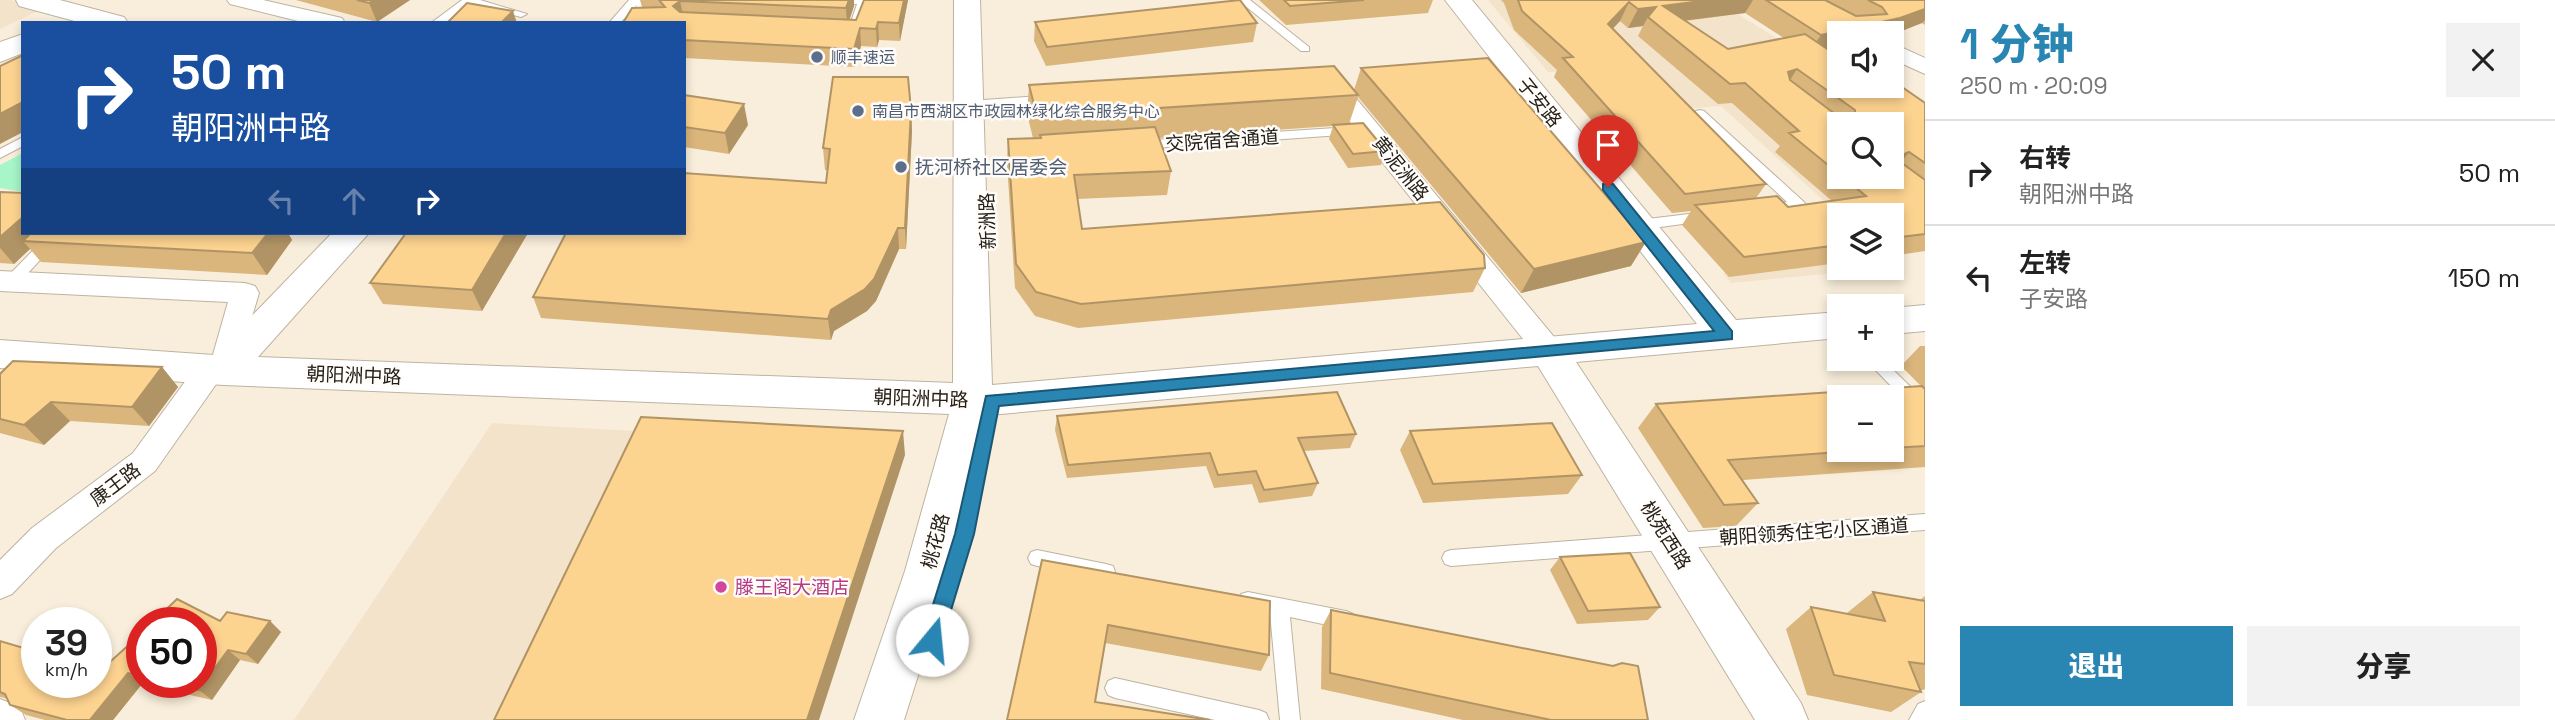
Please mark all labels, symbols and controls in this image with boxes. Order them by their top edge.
text: 1 分钟 [1960,18,2074,71]
map controls [1827,21,1904,462]
button: sound [1827,21,1904,98]
button: close [2446,23,2520,97]
text: 50 m [171,41,286,103]
place label: 顺丰速运 [831,47,895,68]
icon: right [56,49,147,140]
marker: 顺丰速运 [809,49,825,65]
text: 250 m · 20:09 [1960,71,2107,101]
street label: 子安路 [1512,72,1567,132]
place label: 南昌市西湖区市政园林绿化综合服务中心 [872,101,1160,122]
marker: 南昌市西湖区市政园林绿化综合服务中心 [850,103,866,119]
text: 朝阳洲中路 [171,108,331,148]
button: search [1827,112,1904,189]
pin [1578,115,1638,187]
street label: 交院宿舍通道 [1164,124,1280,157]
icon: arrive [1589,126,1627,164]
street label: 黄泥洲路 [1367,131,1434,206]
text: 右转 [2019,141,2071,175]
icon: right [1960,154,1998,192]
place label: 抚河桥社区居委会 [915,155,1067,180]
text: 50 m [2459,156,2520,190]
marker: 抚河桥社区居委会 [893,159,909,175]
text: 朝阳洲中路 [2019,179,2134,209]
icon: left [262,182,300,220]
icon: ahead [335,182,373,220]
icon: right [408,182,446,220]
street label: 新洲路 [974,192,1001,250]
button: layers [1827,203,1904,280]
text: 左转 [2019,246,2071,280]
icon: left [1960,259,1998,297]
text: 150 m [2448,261,2520,295]
text: 子安路 [2019,284,2088,314]
button: + [1827,294,1904,371]
street label: 朝阳洲中路 [306,361,402,390]
street label: 朝阳洲中路 [873,384,969,413]
button: − [1827,385,1904,462]
street label: 康王路 [85,457,146,512]
street label: 桃苑西路 [1635,496,1696,574]
street label: 桃花路 [916,510,955,572]
street label: 朝阳领秀住宅小区通道 [1718,512,1910,551]
place label: 滕王阁大酒店 [735,575,849,600]
marker: 滕王阁大酒店 [713,579,729,595]
position arrow [895,603,969,677]
speed limit sign: 50 [126,607,217,698]
text: 39 [45,621,88,665]
button: 退出 [1960,626,2233,706]
button: 分享 [2247,626,2520,706]
text: km/h [45,658,88,681]

